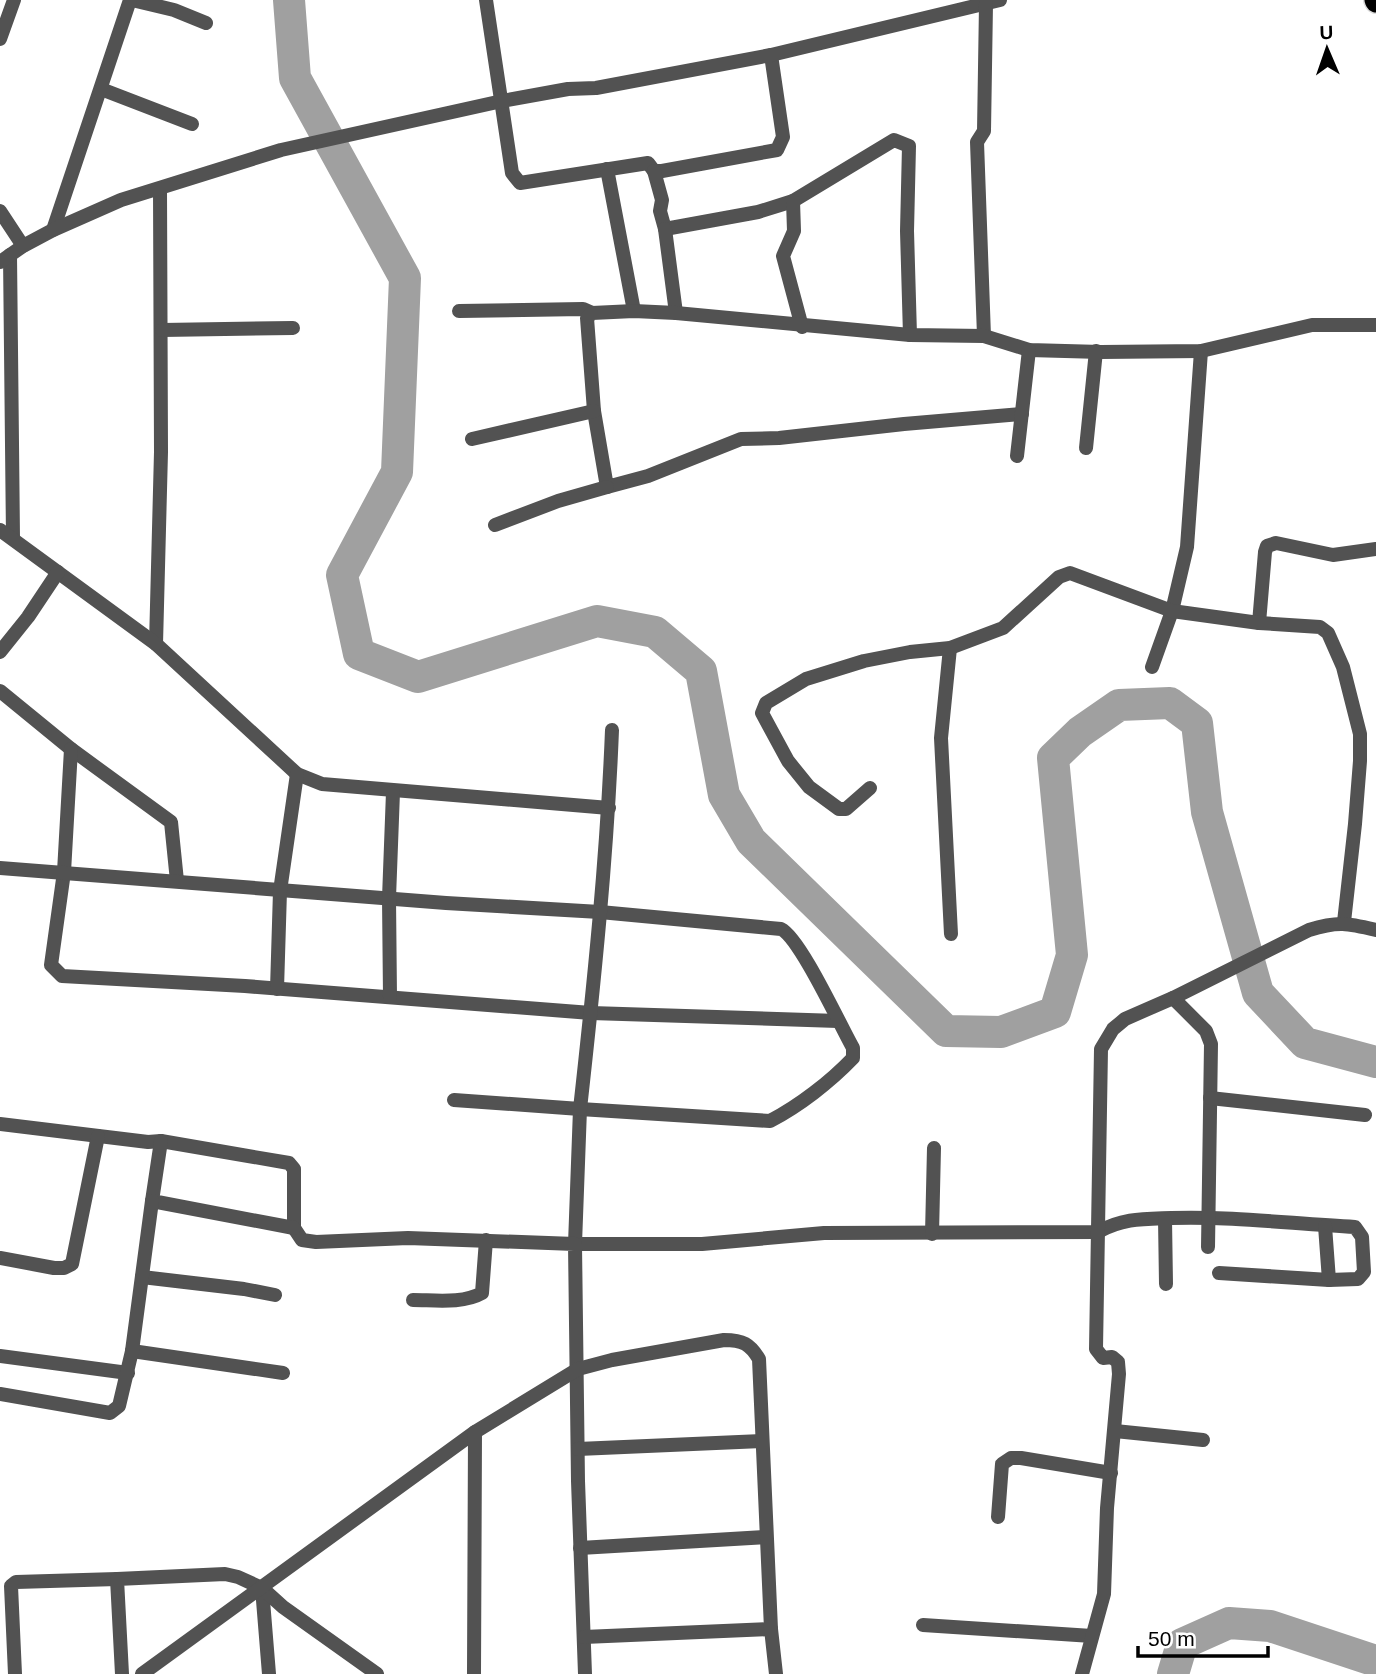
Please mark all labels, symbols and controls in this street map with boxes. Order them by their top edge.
north arrow [1292,14,1362,84]
text: U [1319,22,1334,43]
scale bar [1138,1614,1268,1658]
text: 50 m [1148,1627,1195,1650]

